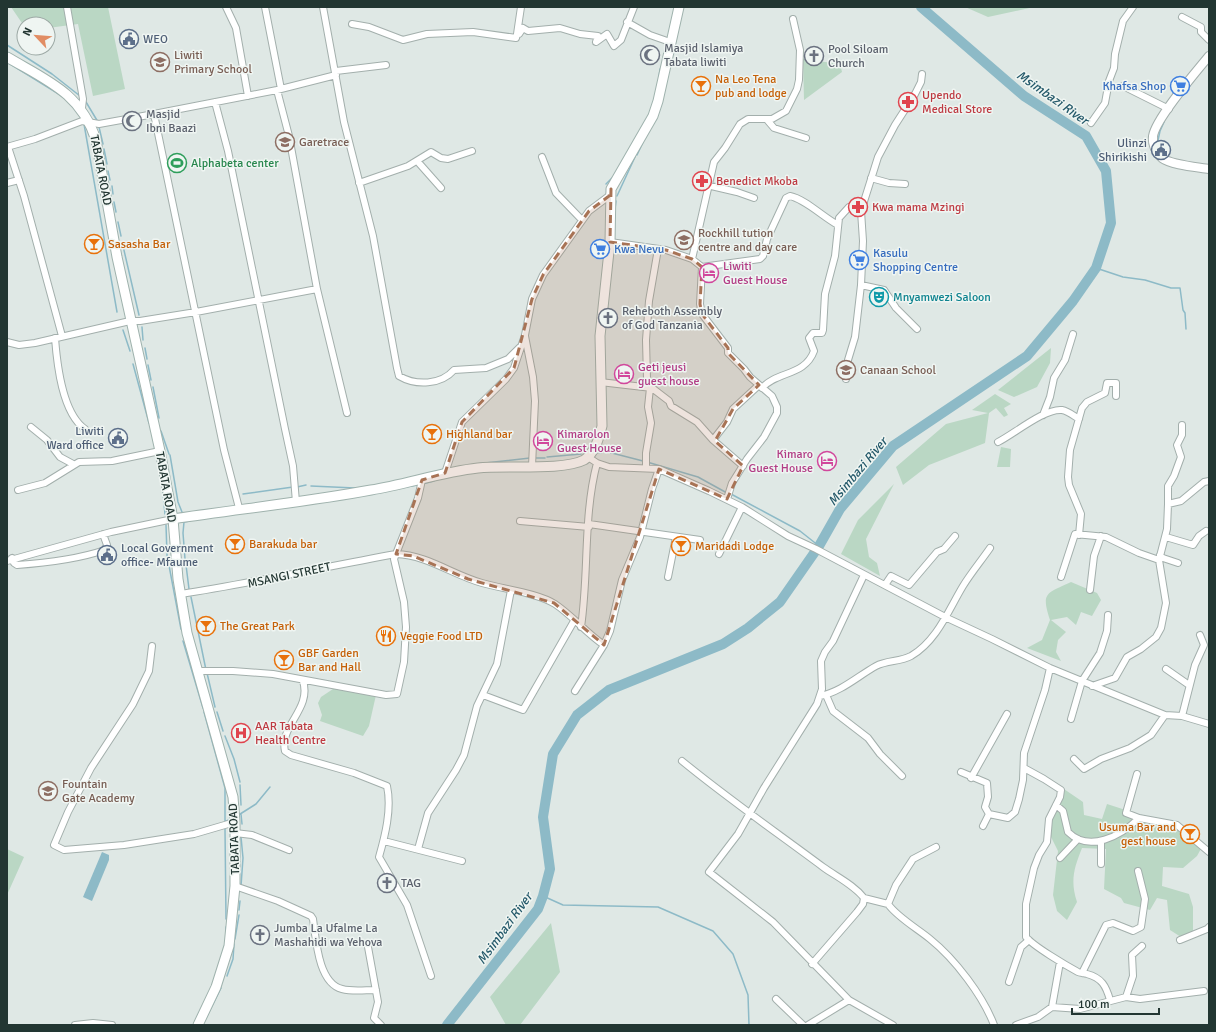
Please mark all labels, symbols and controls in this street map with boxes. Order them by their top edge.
north arrow [16,16,56,56]
text: N [20,26,35,38]
public building icon: WEO [118,28,140,50]
place label: WEO [143,32,168,47]
place label: Masjid Islamiya Tabata liwiti [664,41,743,70]
place label: Pool Siloam Church [828,42,888,71]
mosque icon: Masjid Islamiya Tabata liwiti [639,44,661,66]
church icon: Pool Siloam Church [803,45,825,67]
place label: Liwiti Primary School [174,48,252,77]
school or university icon: Liwiti Primary School [149,51,171,73]
water label: Msimbazi River [1013,67,1093,130]
place label: Na Leo Tena pub and lodge [715,72,787,101]
bar icon: Na Leo Tena pub and lodge [690,75,712,97]
supermarket icon: Khafsa Shop [1169,75,1191,97]
place label: Khafsa Shop [1102,79,1166,94]
place label: Upendo Medical Store [922,88,992,117]
pharmacy icon: Upendo Medical Store [897,91,919,113]
place label: Masjid Ibni Baazi [146,107,196,136]
mosque icon: Masjid Ibni Baazi [121,110,143,132]
school or university icon: Garetrace [274,131,296,153]
street label: TABATA ROAD [86,134,115,207]
place label: Garetrace [299,135,349,150]
place label: Ulinzi Shirikishi [1098,136,1147,165]
public building icon: Ulinzi Shirikishi [1150,139,1172,161]
sports icon: Alphabeta center [166,152,188,174]
place label: Alphabeta center [191,156,279,171]
pharmacy icon: Benedict Mkoba [691,170,713,192]
place label: Benedict Mkoba [716,174,798,189]
pharmacy icon: Kwa mama Mzingi [847,196,869,218]
place label: Kwa mama Mzingi [872,200,965,215]
place label: Rockhill tution centre and day care [698,226,797,255]
school or university icon: Rockhill tution centre and day care [673,229,695,251]
bar icon: Sasasha Bar [83,233,105,255]
place label: Sasasha Bar [108,237,171,252]
supermarket icon: Kwa Nevu [589,238,611,260]
place label: Kwa Nevu [614,242,664,257]
place label: Kasulu Shopping Centre [873,246,958,275]
supermarket icon: Kasulu Shopping Centre [848,249,870,271]
place label: Liwiti Guest House [723,259,788,288]
hotel icon: Liwiti Guest House [698,262,720,284]
theatre icon: Mnyamwezi Saloon [868,286,890,308]
place label: Mnyamwezi Saloon [893,290,991,305]
place label: Reheboth Assembly of God Tanzania [622,304,723,333]
church icon: Reheboth Assembly of God Tanzania [597,307,619,329]
school or university icon: Canaan School [835,359,857,381]
place label: Geti jeusi guest house [638,360,700,389]
hotel icon: Geti jeusi guest house [613,363,635,385]
place label: Canaan School [860,363,936,378]
bar icon: Highland bar [421,423,443,445]
place label: Liwiti Ward office [46,424,104,453]
public building icon: Liwiti Ward office [107,427,129,449]
place label: Highland bar [446,427,513,442]
place label: Kimarolon Guest House [557,427,622,456]
hotel icon: Kimarolon Guest House [532,430,554,452]
water label: Msimbazi River [825,433,892,509]
place label: Kimaro Guest House [748,447,813,476]
hotel icon: Kimaro Guest House [816,450,838,472]
street label: TABATA ROAD [152,451,179,524]
bar icon: Barakuda bar [224,533,246,555]
bar icon: Maridadi Lodge [670,535,692,557]
place label: Barakuda bar [249,537,318,552]
place label: Maridadi Lodge [695,539,774,554]
place label: Local Government office- Mfaume [121,541,214,570]
public building icon: Local Government office- Mfaume [96,544,118,566]
street label: MSANGI STREET [246,559,332,592]
bar icon: The Great Park [195,615,217,637]
place label: The Great Park [220,619,295,634]
restaurant icon: Veggie Food LTD [375,625,397,647]
place label: Veggie Food LTD [400,629,483,644]
place label: GBF Garden Bar and Hall [298,646,362,675]
bar icon: GBF Garden Bar and Hall [273,649,295,671]
place label: AAR Tabata Health Centre [255,719,326,748]
hospital icon: AAR Tabata Health Centre [230,722,252,744]
place label: Fountain Gate Academy [62,777,135,806]
school or university icon: Fountain Gate Academy [37,780,59,802]
street label: TABATA ROAD [226,803,243,875]
place label: Usuma Bar and gest house [1099,820,1176,849]
bar icon: Usuma Bar and gest house [1179,823,1201,845]
church icon: TAG [376,872,398,894]
place label: TAG [401,876,421,891]
water label: Msimbazi River [474,888,537,967]
place label: Jumba La Ufalme La Mashahidi wa Yehova [274,921,382,950]
church icon: Jumba La Ufalme La Mashahidi wa Yehova [249,924,271,946]
scale bar [1072,990,1159,1016]
text: 100 m [1078,997,1110,1012]

